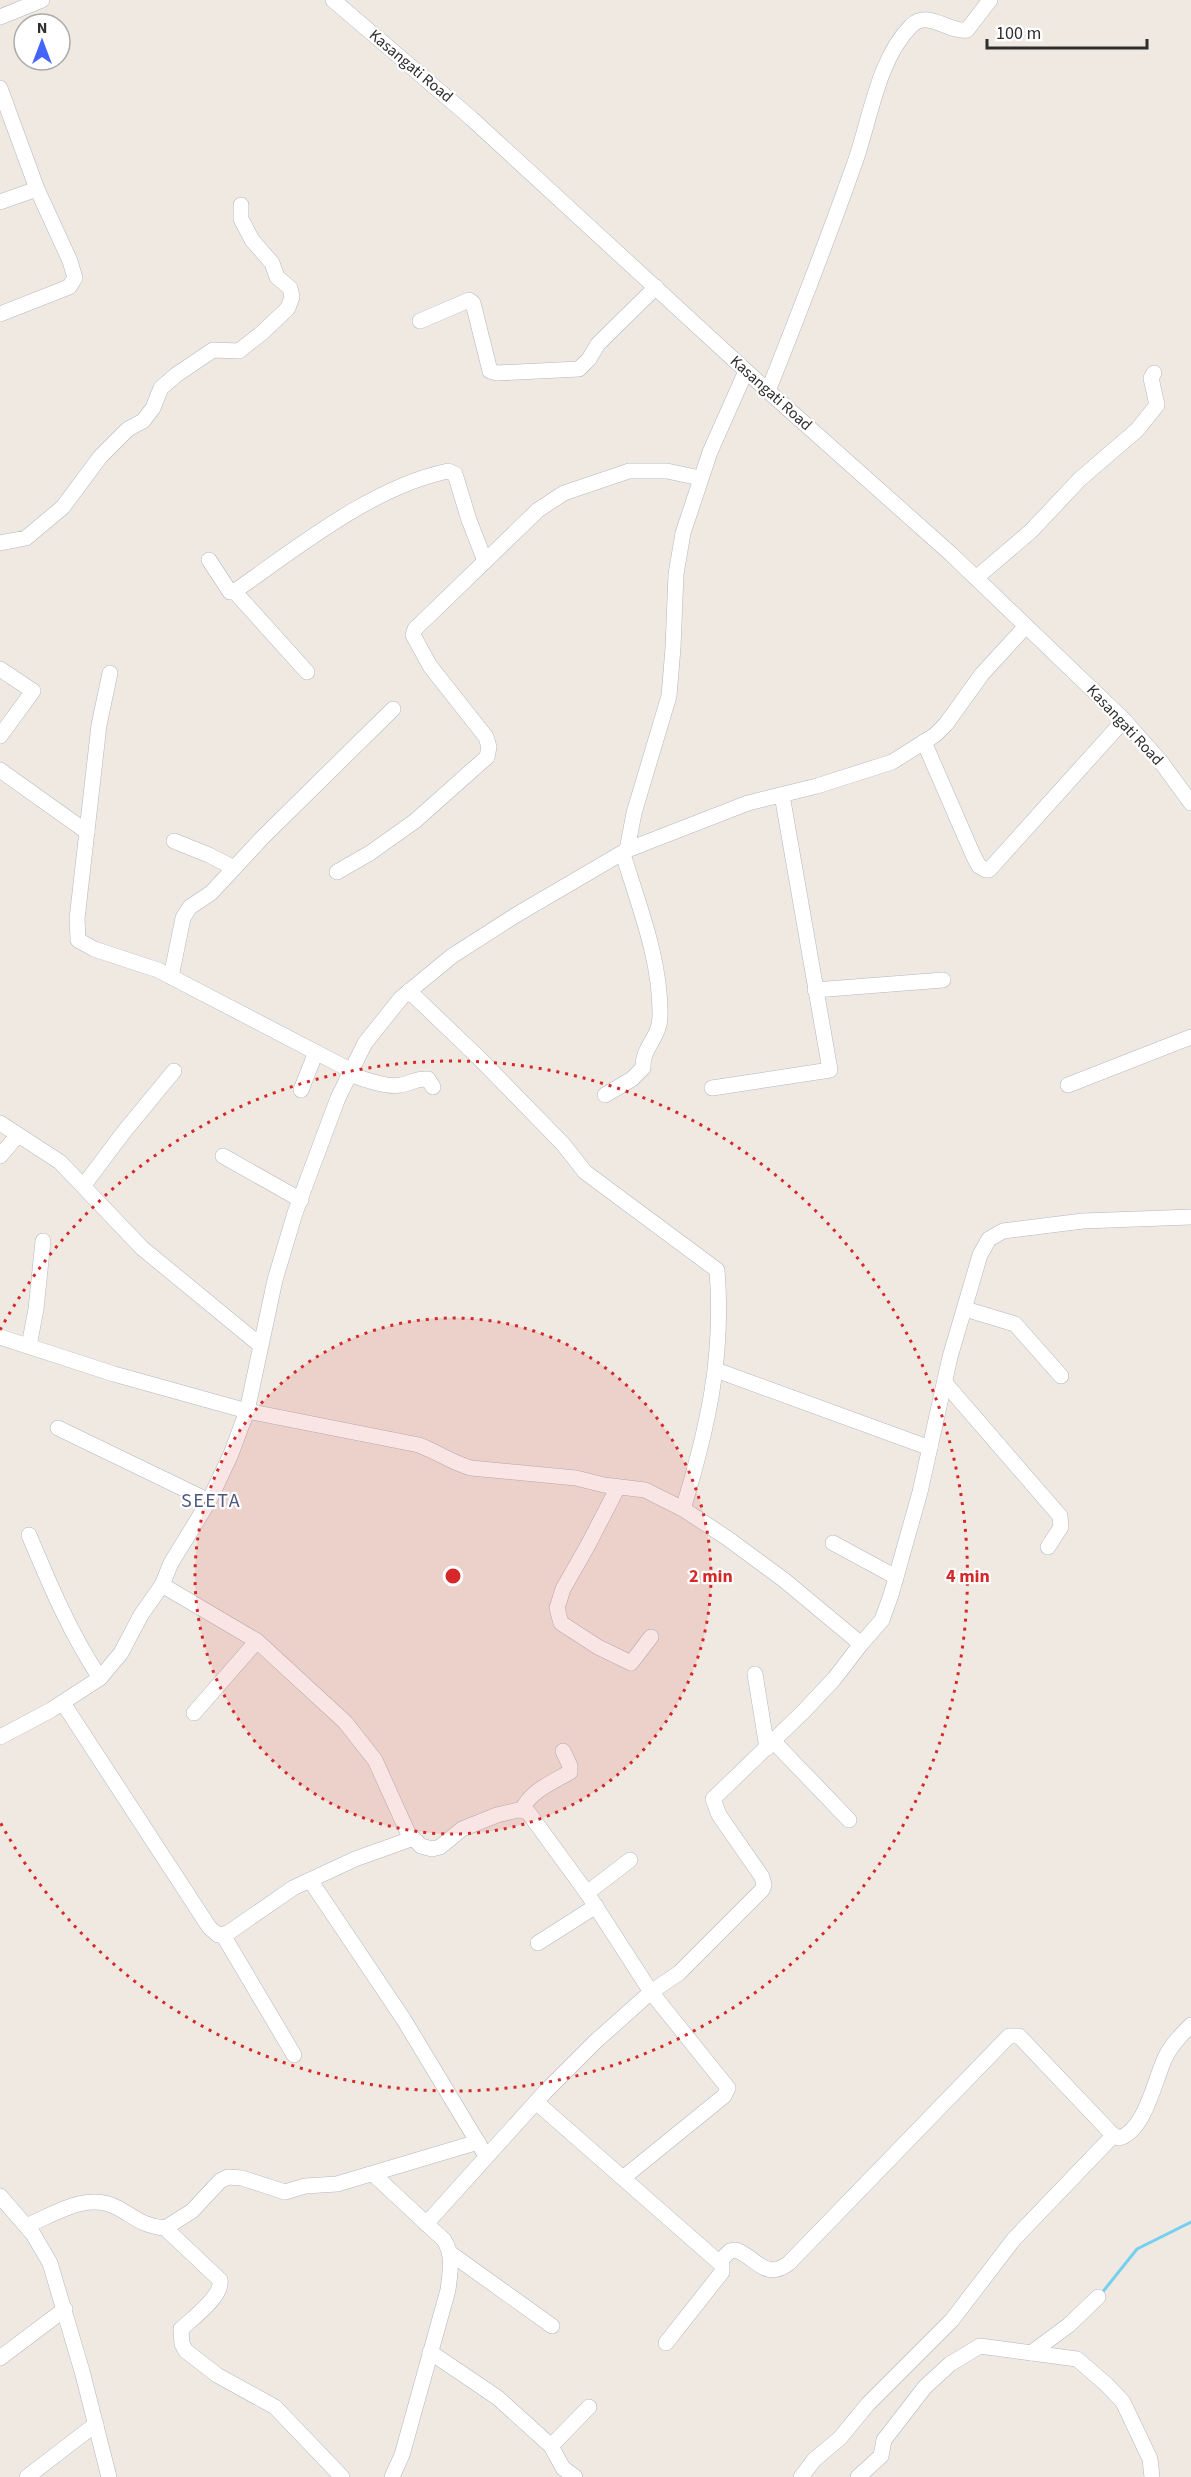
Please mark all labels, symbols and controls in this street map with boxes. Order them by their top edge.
north arrow [12,12,72,72]
scale bar [987,12,1148,50]
text: N [37,17,47,39]
text: 100 m [996,21,1041,46]
street label: Kasangati Road [364,24,458,108]
street label: Kasangati Road [725,350,817,436]
street label: Kasangati Road [1082,680,1168,770]
district label: SEETA [181,1487,241,1515]
text: 2 min [689,1564,733,1589]
text: 4 min [946,1564,990,1589]
centre of rings [443,1566,463,1586]

